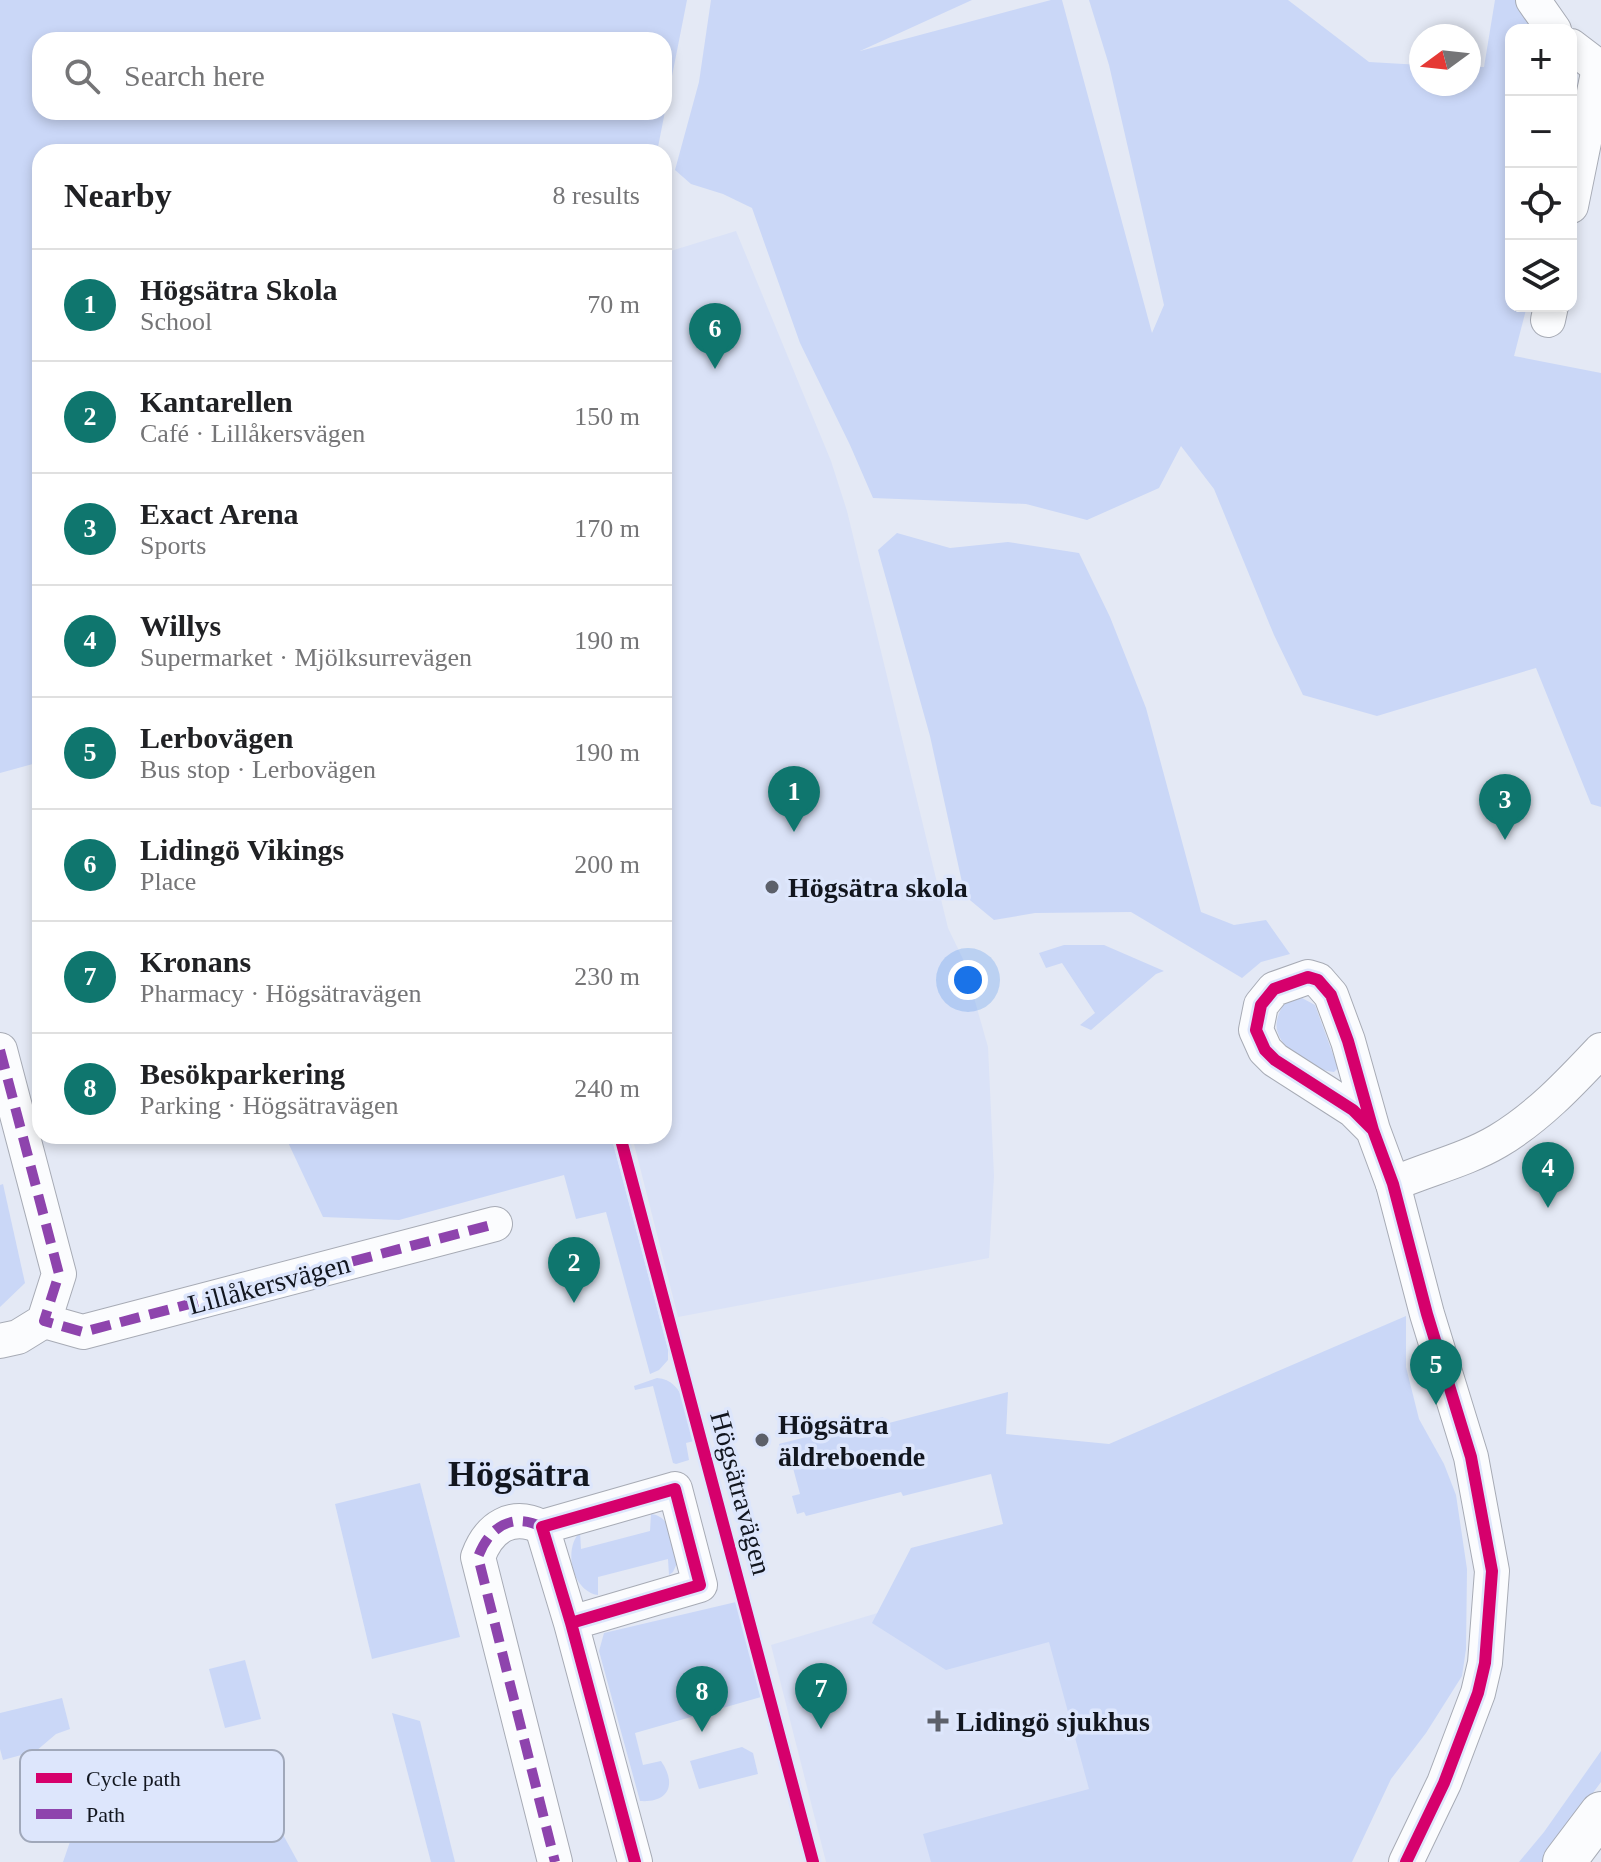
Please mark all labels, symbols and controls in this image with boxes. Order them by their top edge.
north arrow [1409,24,1481,96]
map controls [1505,24,1577,312]
button: + [1505,24,1577,96]
search box [32,32,672,120]
icon: search [60,54,104,98]
text: Search here [124,59,265,92]
button: − [1505,96,1577,168]
button: locate [1505,168,1577,240]
text: Nearby [64,177,172,214]
text: 8 results [553,181,640,210]
button: layers [1505,240,1577,312]
text: Högsätra Skola [140,273,338,306]
text: 1 [84,290,97,319]
text: 70 m [587,290,640,319]
pin: 6 [689,303,741,369]
text: School [140,307,212,336]
text: Kantarellen [140,385,293,418]
text: 2 [84,402,97,431]
text: 150 m [574,402,640,431]
text: Café · Lillåkersvägen [140,419,365,448]
text: Exact Arena [140,497,299,530]
text: 3 [84,514,97,543]
text: 170 m [574,514,640,543]
text: Sports [140,531,206,560]
text: Willys [140,609,221,642]
text: 4 [84,626,97,655]
text: 190 m [574,626,640,655]
text: Supermarket · Mjölksurrevägen [140,643,472,672]
text: Lerbovägen [140,721,293,754]
text: 5 [84,738,97,767]
text: 190 m [574,738,640,767]
text: Bus stop · Lerbovägen [140,755,376,784]
pin: 1 [768,766,820,832]
pin: 3 [1479,774,1531,840]
text: Lidingö Vikings [140,833,344,866]
text: 6 [84,850,97,879]
text: 200 m [574,850,640,879]
text: Place [140,867,196,896]
place label: Högsätra skola [788,872,968,903]
marker: Högsätra skola [763,878,781,896]
text: Kronans [140,945,251,978]
your location [948,960,988,1000]
text: 7 [84,962,97,991]
text: 230 m [574,962,640,991]
text: Pharmacy · Högsätravägen [140,979,422,1008]
text: Besökparkering [140,1057,345,1090]
text: 8 [84,1074,97,1103]
text: 240 m [574,1074,640,1103]
text: Parking · Högsätravägen [140,1091,398,1120]
pin: 4 [1522,1142,1574,1208]
pin: 2 [548,1237,600,1303]
street label: Lillåkersvägen [185,1247,353,1321]
pin: 5 [1410,1339,1462,1405]
street label: Högsätravägen [704,1408,778,1578]
place label: Högsätra äldreboende [778,1409,925,1472]
marker: Högsätra äldreboende [753,1431,771,1449]
district label: Högsätra [448,1454,590,1494]
pin: 7 [795,1663,847,1729]
pin: 8 [676,1666,728,1732]
place label: Lidingö sjukhus [956,1706,1150,1737]
marker: Lidingö sjukhus [927,1710,949,1732]
legend [20,1750,284,1842]
text: Cycle path [86,1766,181,1791]
text: Path [86,1802,125,1827]

